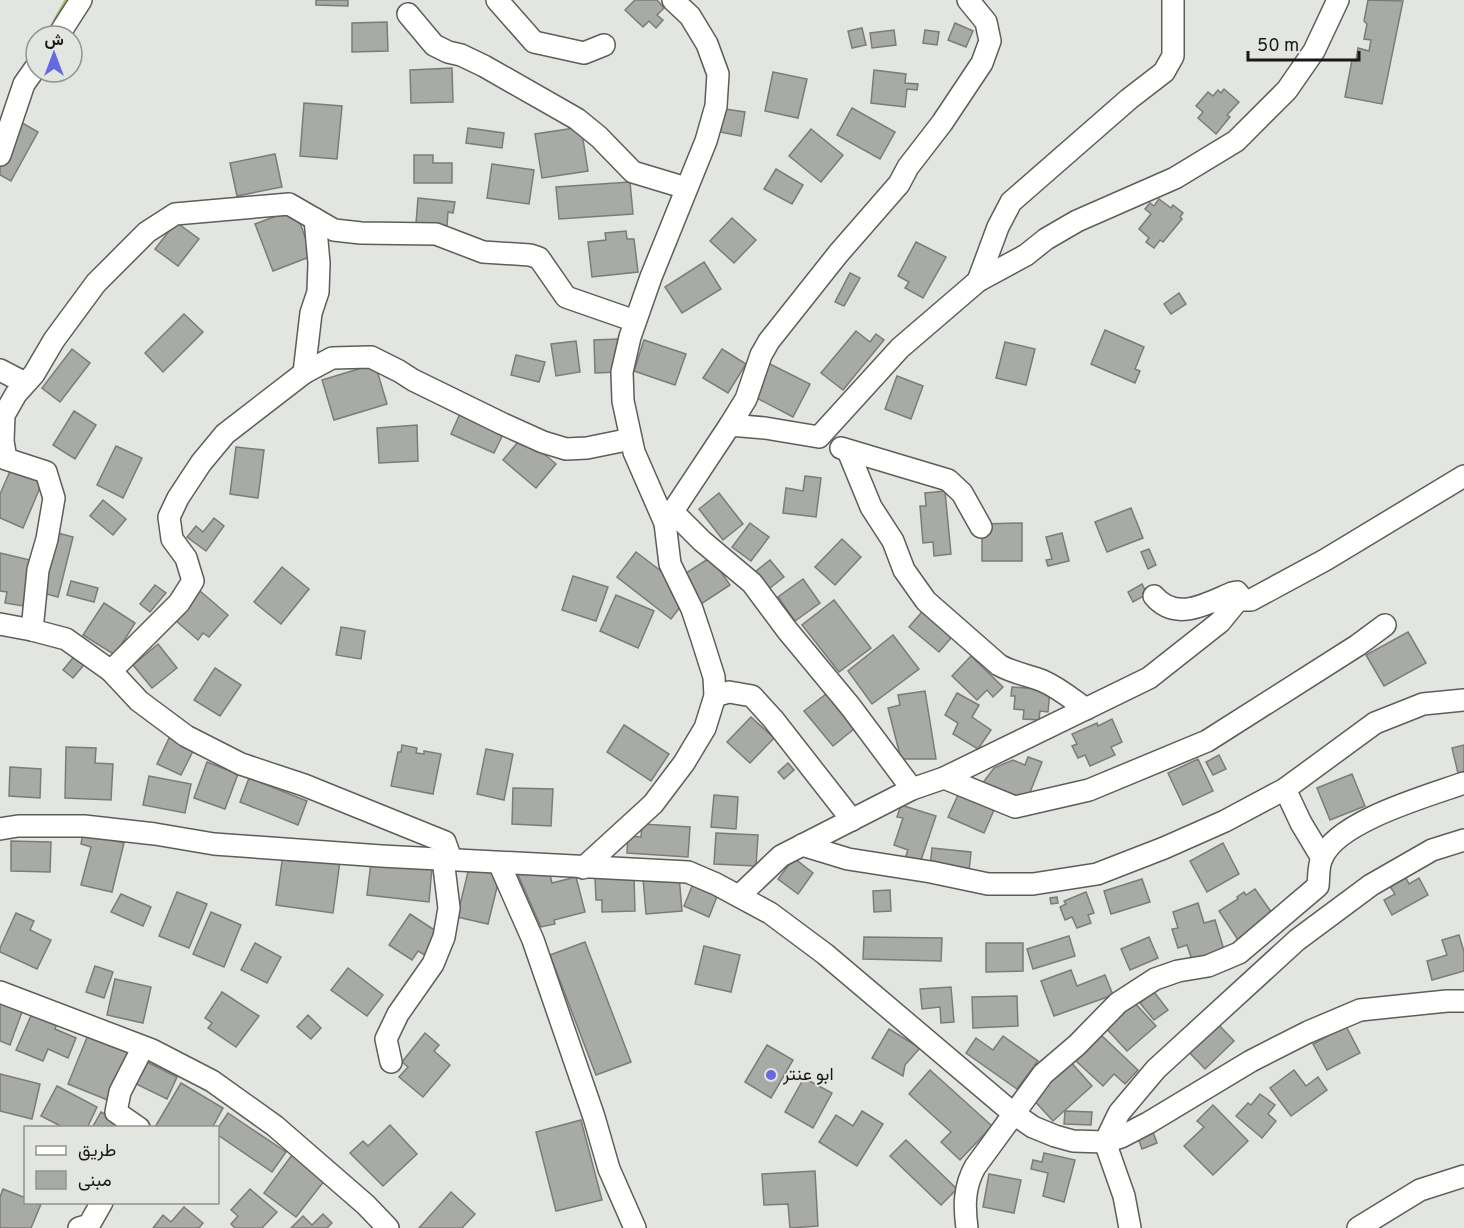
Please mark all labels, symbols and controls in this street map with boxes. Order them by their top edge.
north arrow [24,24,84,84]
scale bar [1248,24,1359,62]
text: ش [44,31,64,51]
text: 50 m [1257,35,1299,58]
place label: ابو عنتر [782,1064,834,1087]
marker: ابو عنتر [764,1068,778,1082]
legend [24,1126,219,1204]
text: طريق [78,1140,116,1163]
text: مبنى [78,1170,112,1193]

